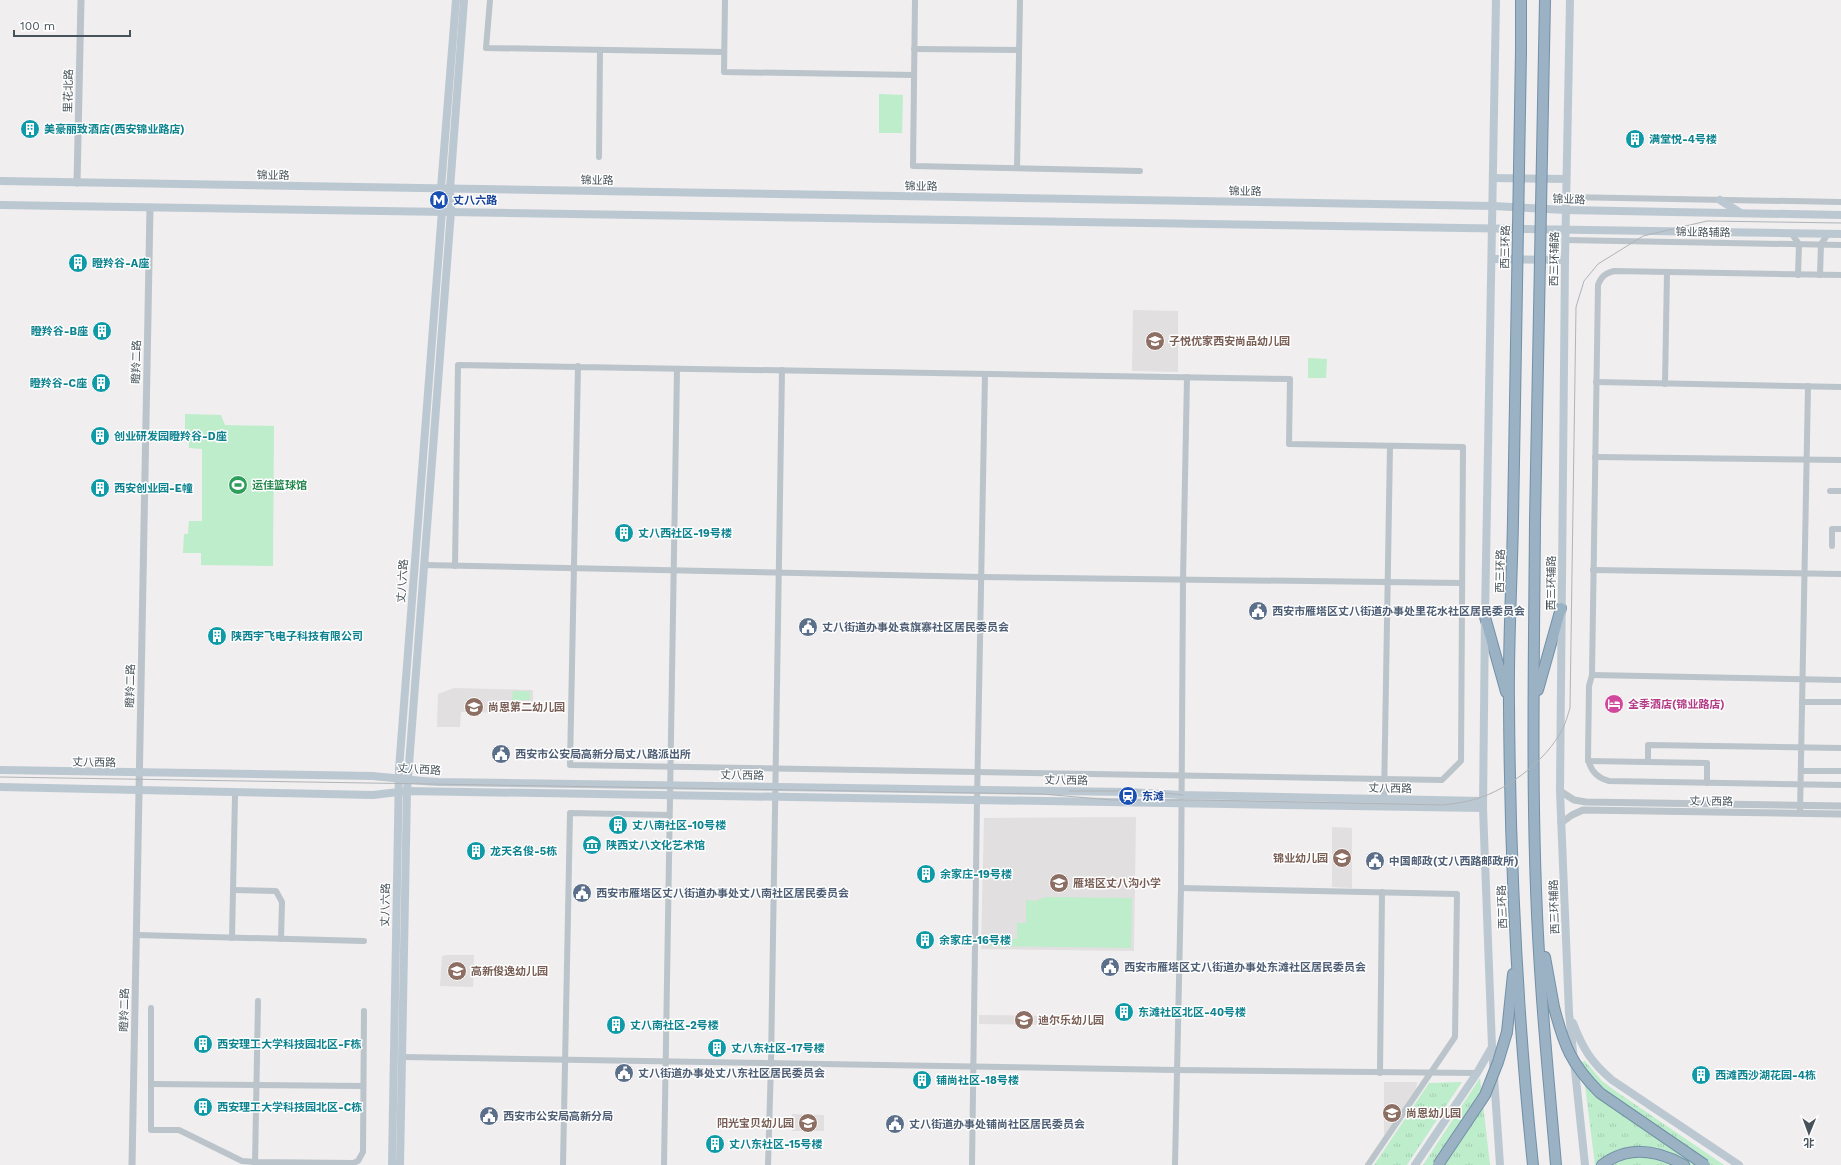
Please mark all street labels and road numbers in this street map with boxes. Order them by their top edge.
street label: 里花北路 [62,69,75,113]
street label: 锦业路 [256,169,290,182]
street label: 锦业路 [580,174,614,187]
street label: 锦业路 [904,180,938,193]
street label: 锦业路 [1228,185,1262,198]
street label: 锦业路 [1552,192,1586,207]
street label: 西三环路 [1499,225,1512,269]
street label: 锦业路辅路 [1675,226,1731,239]
street label: 西三环辅路 [1548,231,1561,287]
street label: 瞪羚二路 [130,340,143,384]
street label: 西三环路 [1494,549,1507,593]
street label: 西三环辅路 [1545,556,1558,611]
street label: 丈八六路 [394,559,411,603]
street label: 瞪羚二路 [124,664,137,708]
street label: 丈八西路 [72,756,116,769]
street label: 丈八西路 [397,761,441,778]
street label: 丈八西路 [720,769,764,782]
street label: 丈八西路 [1044,774,1088,787]
street label: 丈八西路 [1368,782,1412,795]
street label: 丈八西路 [1689,795,1733,808]
street label: 西三环辅路 [1547,879,1562,935]
street label: 丈八六路 [379,883,392,927]
street label: 西三环路 [1495,885,1510,929]
street label: 瞪羚二路 [118,988,131,1032]

